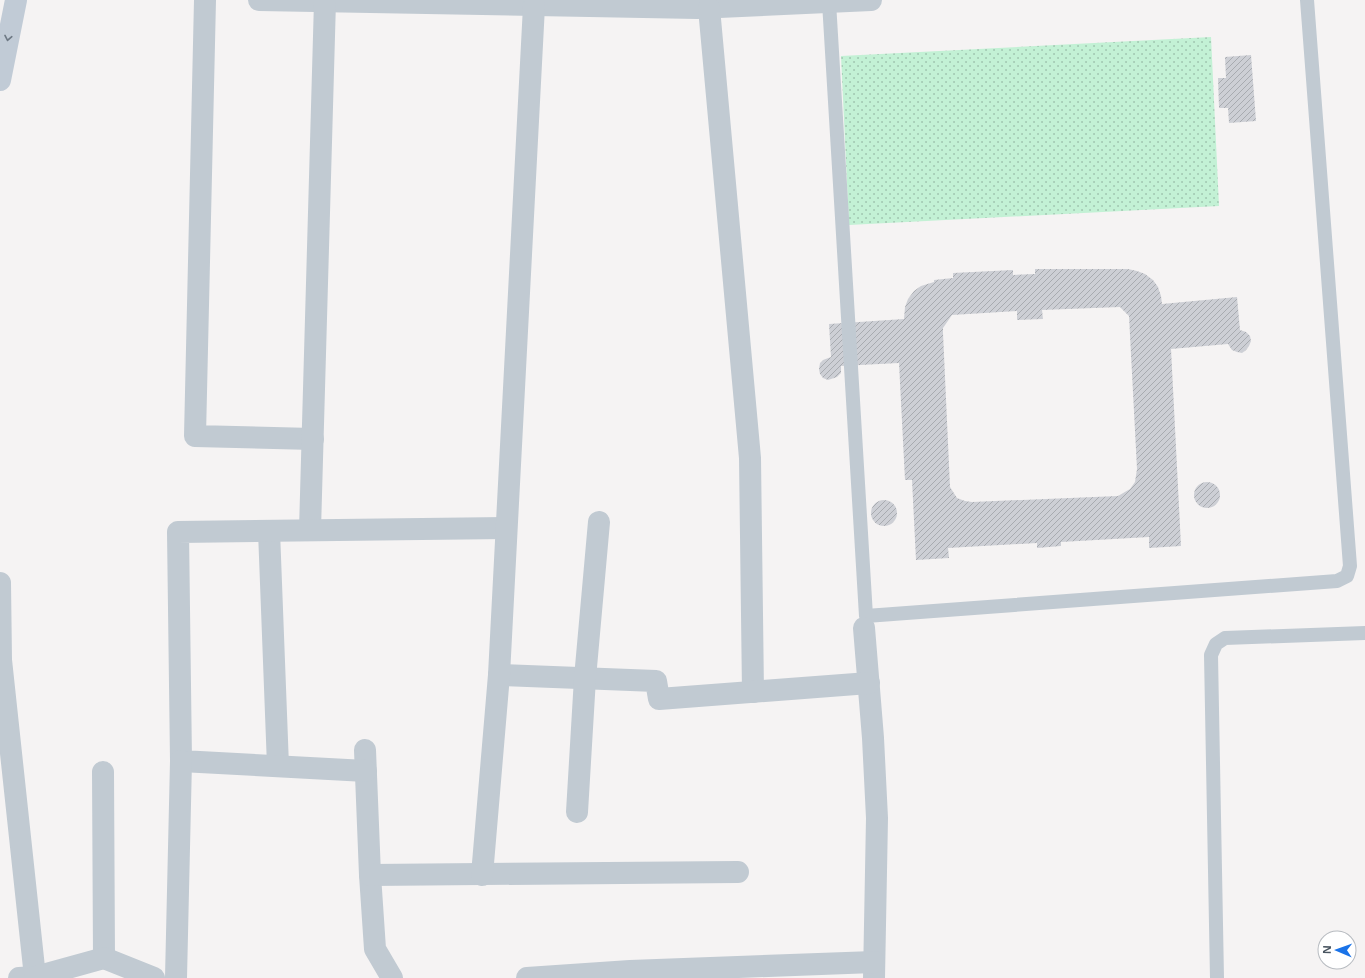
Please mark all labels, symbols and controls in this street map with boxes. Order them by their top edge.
one-way arrow [5,35,13,41]
north arrow [1317,930,1357,970]
text: N [1319,945,1334,954]

